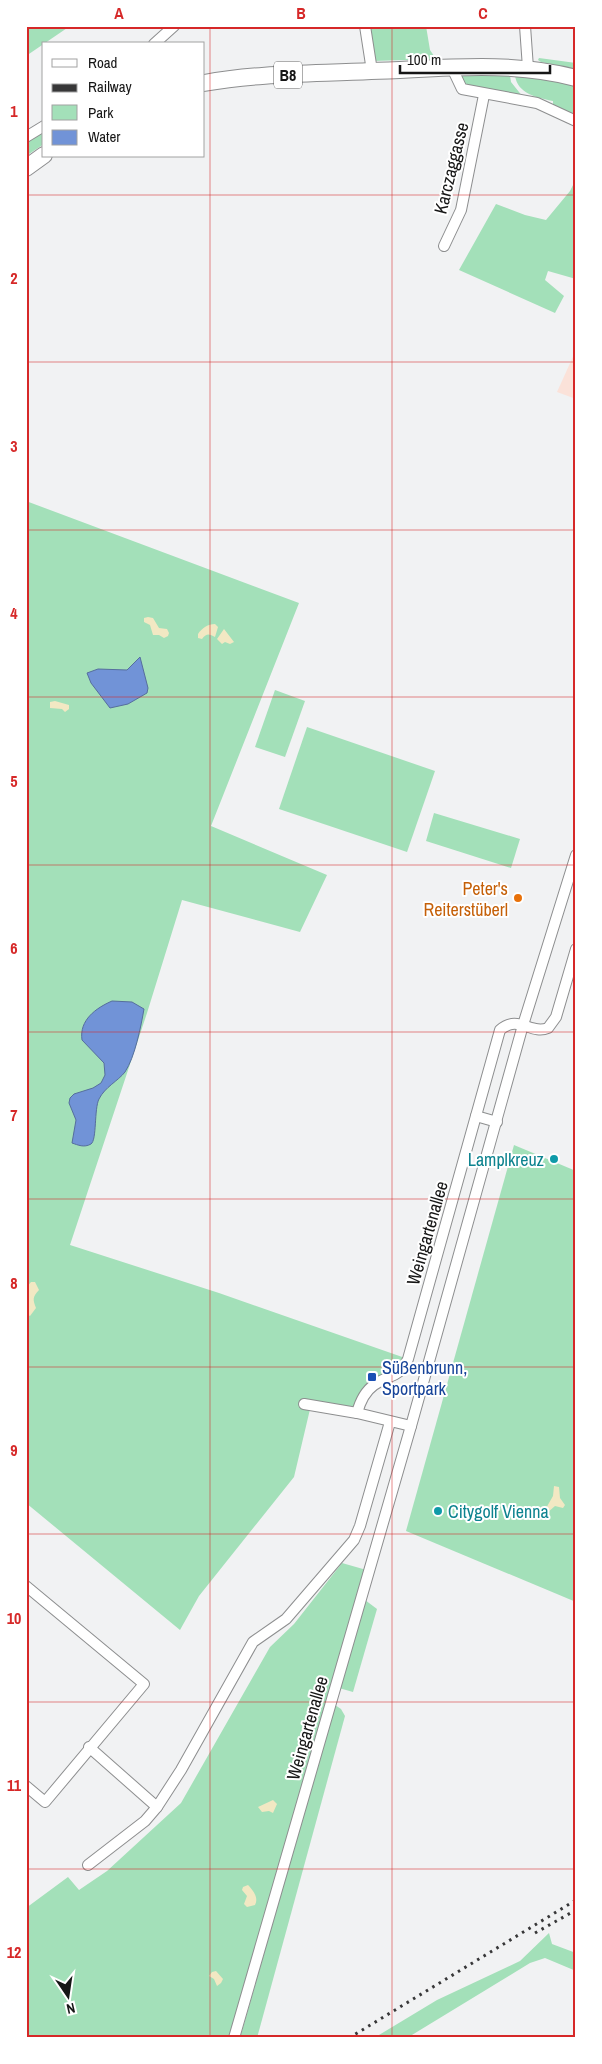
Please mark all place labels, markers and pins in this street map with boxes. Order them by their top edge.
place label: Peter's Reiterstüberl [424,876,508,922]
marker: Peter's Reiterstüberl [512,892,524,904]
place label: Lamplkreuz [468,1147,544,1172]
marker: Lamplkreuz [548,1153,560,1165]
place label: Süßenbrunn, Sportpark [382,1355,467,1401]
marker: Süßenbrunn, Sportpark [366,1371,378,1383]
place label: Citygolf Vienna [448,1499,549,1524]
marker: Citygolf Vienna [432,1505,444,1517]

